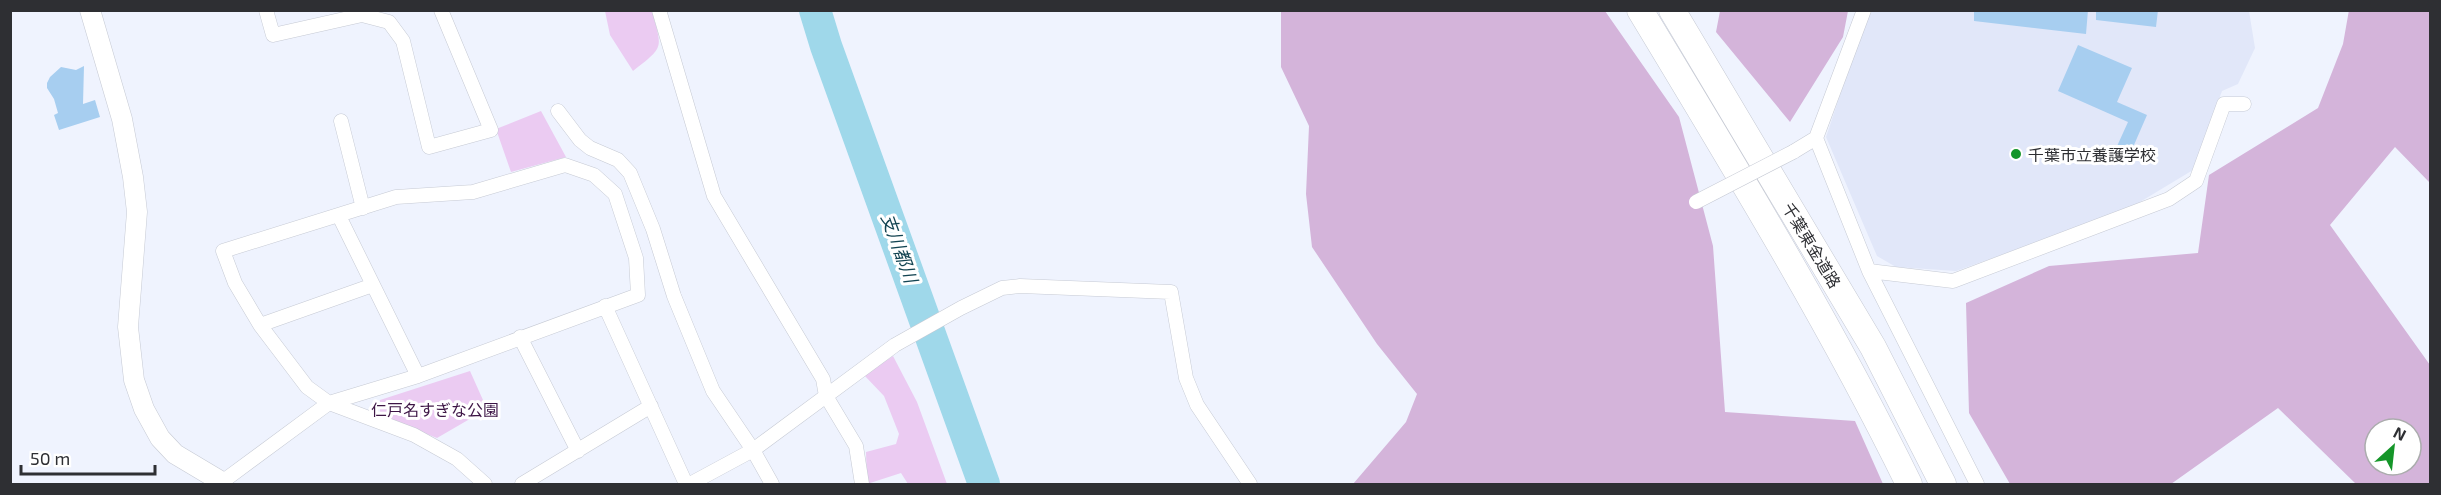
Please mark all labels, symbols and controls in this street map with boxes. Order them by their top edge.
place label: 千葉市立養護学校 [2028,145,2156,164]
marker: 千葉市立養護学校 [2009,147,2023,161]
street label: 千葉東金道路 [1779,199,1845,291]
water label: 支川都川 [877,210,923,287]
park label: 仁戸名すぎな公園 [371,400,499,419]
north arrow [2363,417,2423,477]
text: N [2391,422,2410,444]
scale bar [21,438,154,476]
text: 50 m [30,447,70,469]

